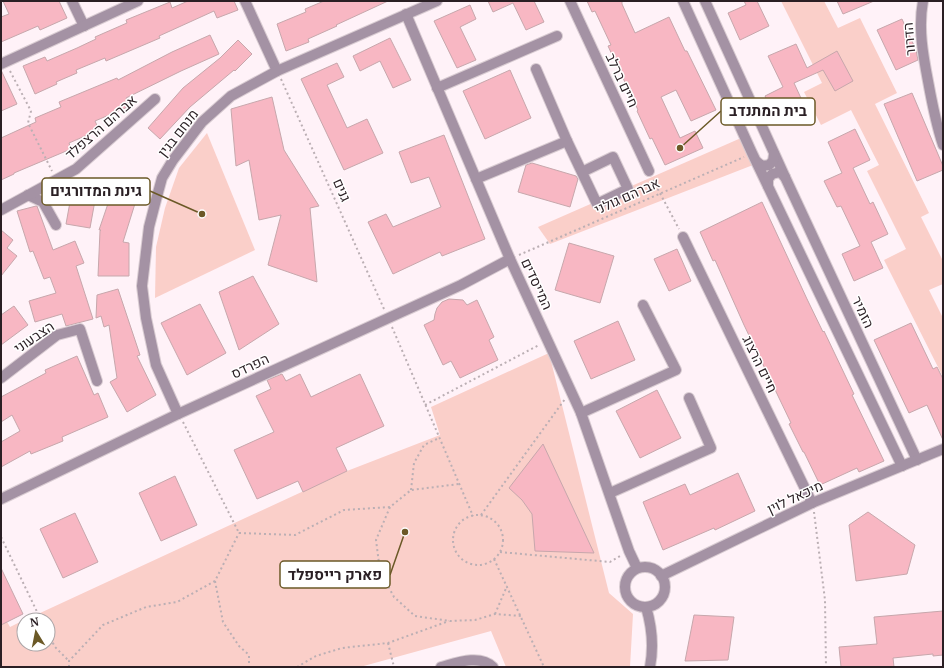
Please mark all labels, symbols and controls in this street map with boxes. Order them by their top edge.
street label: הדרור [899,22,919,56]
street label: חיים ברלב [602,50,642,110]
street label: אברהם הרצפלד [61,91,141,163]
callout: בית המתנדב [721,98,815,125]
text: בית המתנדב [729,101,807,120]
street label: מנחם בגין [154,106,202,160]
street label: אברהם גולני [592,174,663,218]
street label: גנים [329,176,355,204]
callout: גינת המדורגים [42,178,150,205]
text: גינת המדורגים [50,181,142,200]
street label: המייסדים [517,255,557,313]
street label: הזמיר [848,293,878,331]
street label: הצבעוני [10,317,58,357]
street label: חיים הרצוג [738,332,782,396]
street label: הפרדס [228,349,272,383]
street label: מיכאל לוין [764,476,826,518]
callout: פארק רייספלד [280,561,390,588]
text: פארק רייספלד [288,565,382,584]
north arrow [16,612,56,652]
text: N [29,614,40,630]

